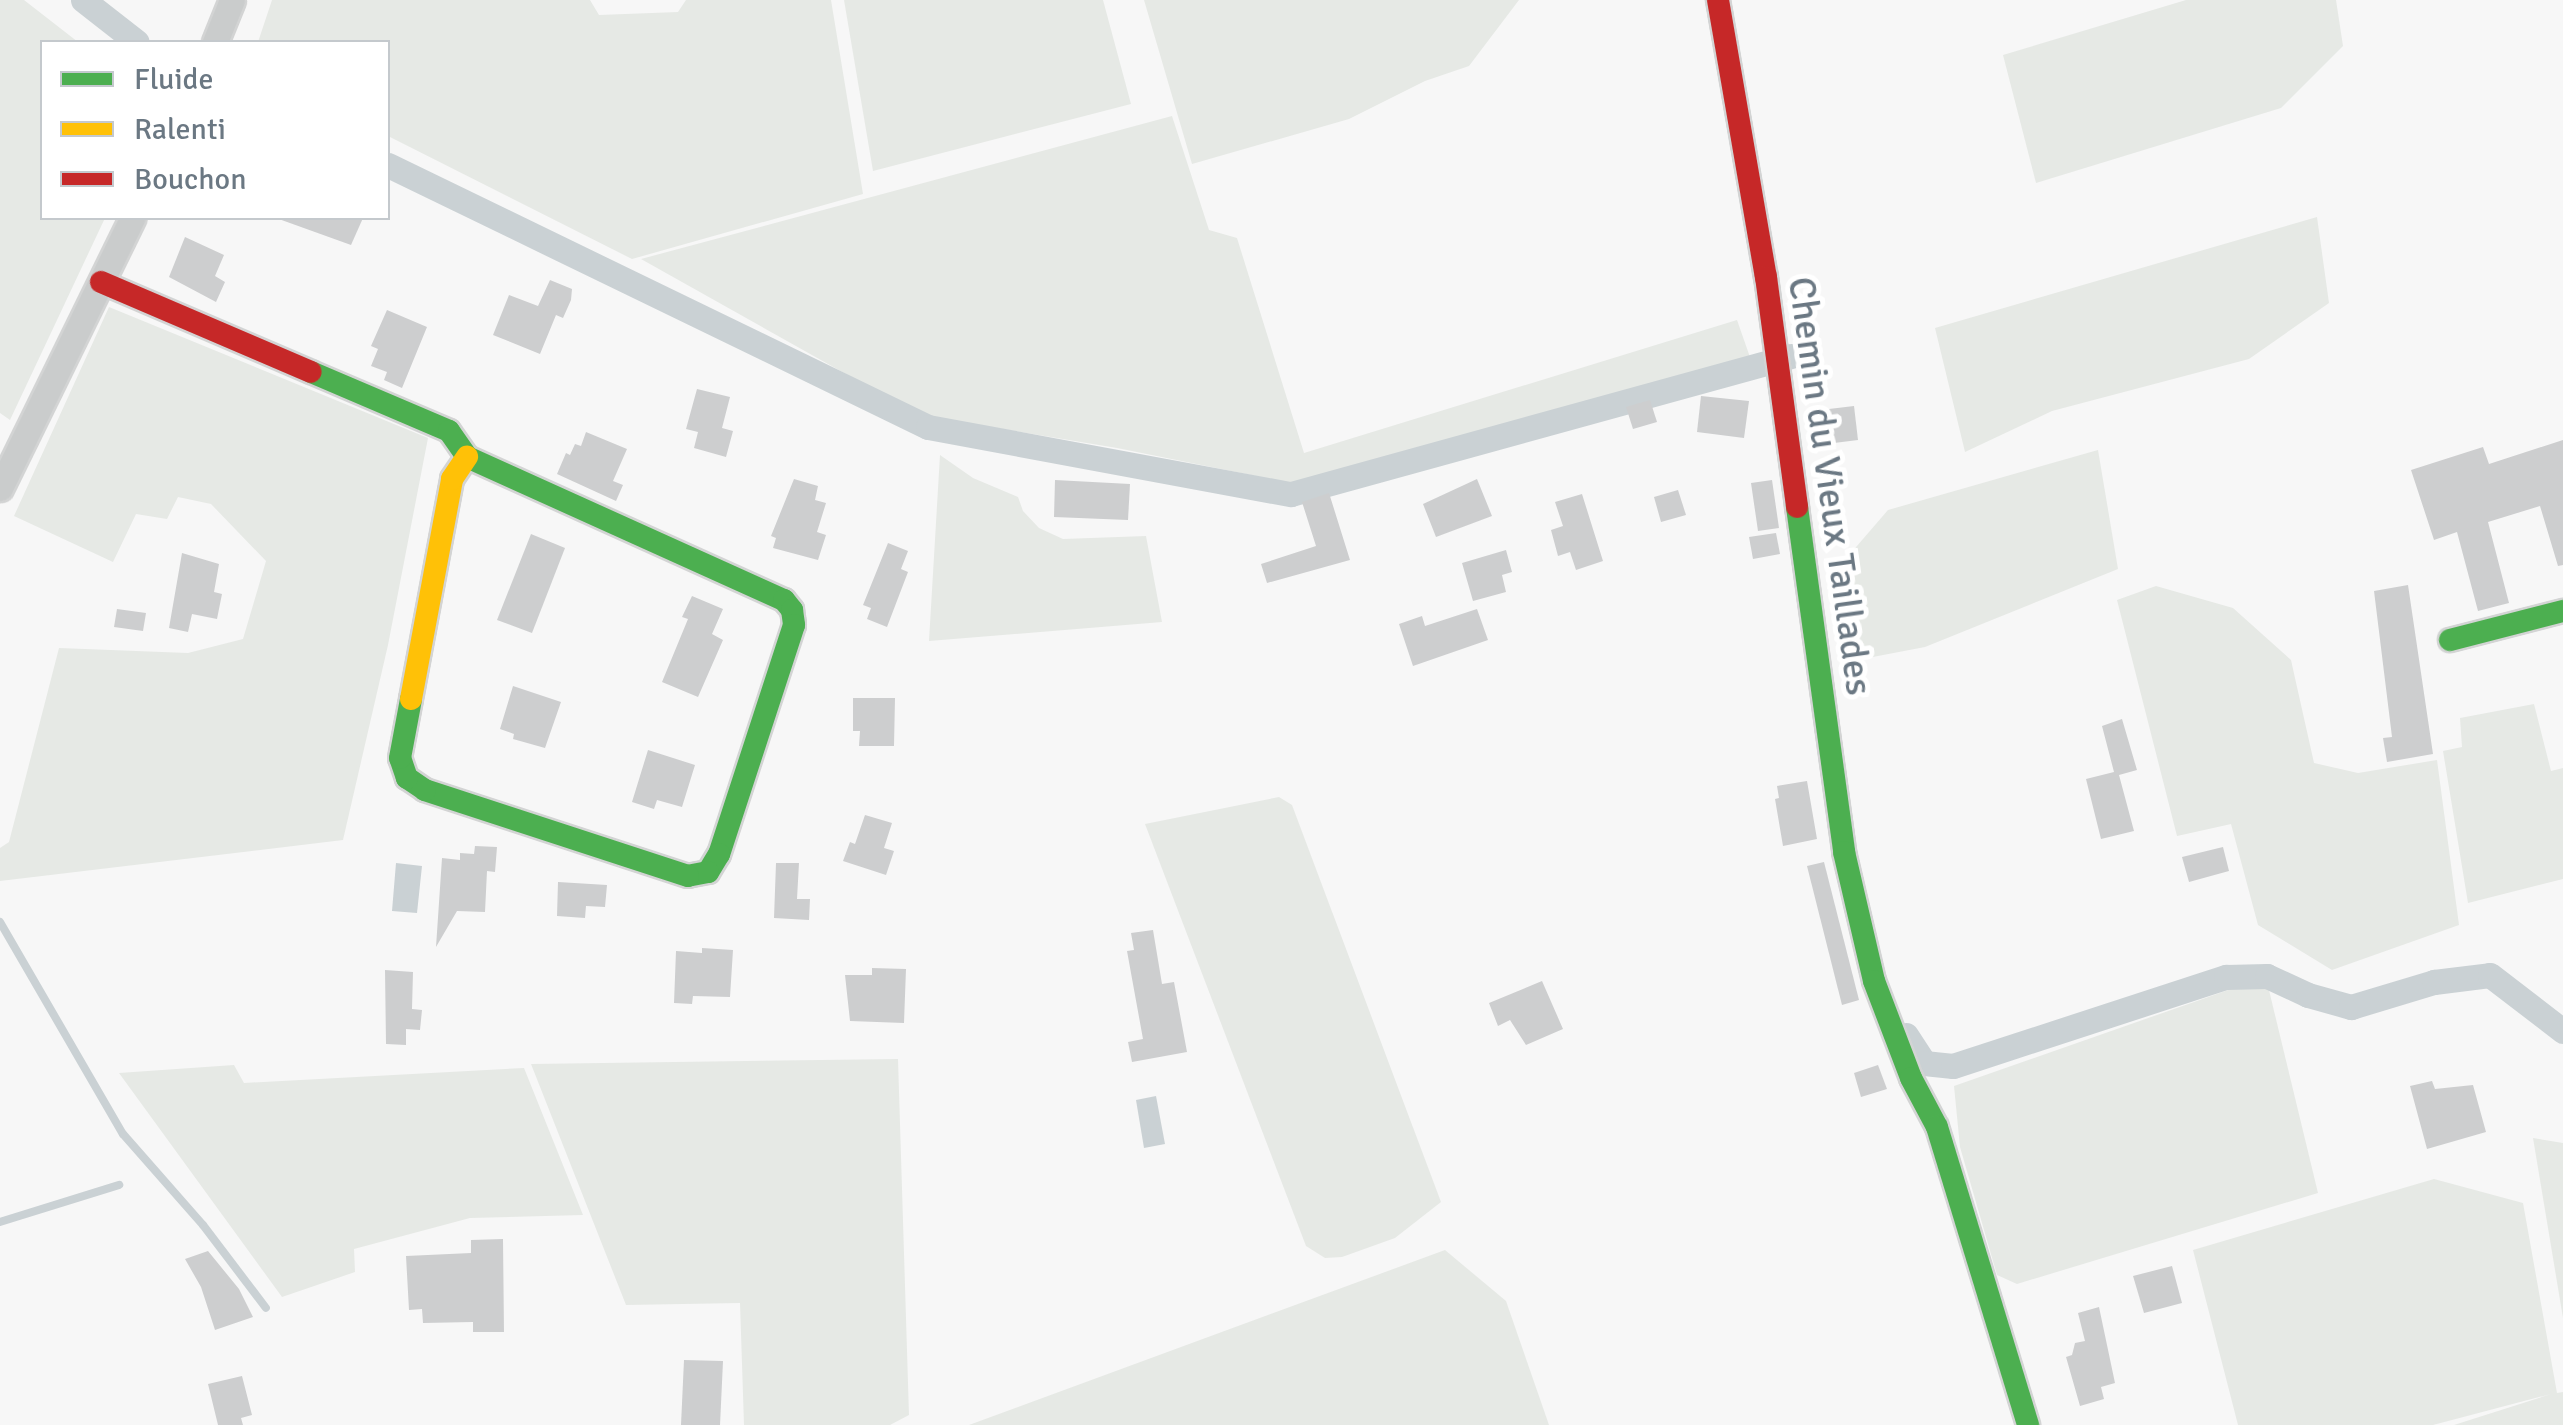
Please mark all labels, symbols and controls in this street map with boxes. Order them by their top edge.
legend [40,40,390,220]
text: Fluide [134,61,213,98]
text: Ralenti [134,111,226,148]
text: Bouchon [134,161,247,198]
street label: Chemin du Vieux Taillades [1778,274,1882,698]

